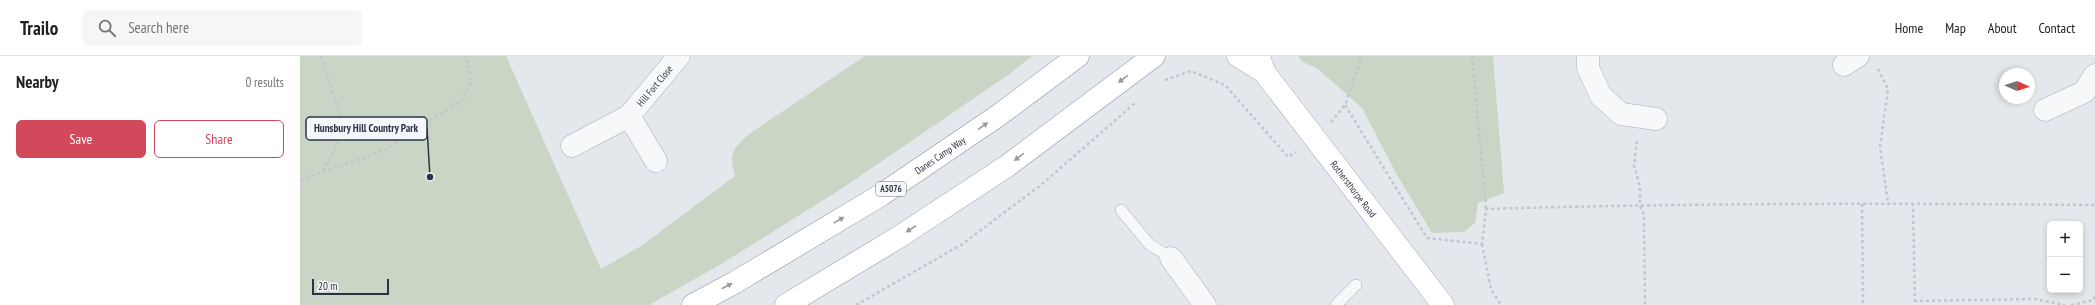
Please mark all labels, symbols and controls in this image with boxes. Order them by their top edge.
search box [82,10,362,46]
text: Trailo [20,16,58,40]
icon: search [96,17,118,39]
text: Search here [128,18,189,37]
text: Home [1895,19,1923,37]
text: Map [1945,19,1966,37]
text: About [1988,19,2017,37]
text: Contact [2039,19,2075,37]
street label: Hill Fort Close [634,63,676,109]
north arrow [1999,68,2035,104]
text: Nearby [16,71,59,93]
text: 0 results [245,74,284,91]
one-way arrow [1117,75,1128,84]
callout: Hunsbury Hill Country Park [306,117,427,140]
button: Save [16,120,146,158]
button: Share [154,120,284,158]
text: Hunsbury Hill Country Park [314,121,419,135]
one-way arrow [977,122,988,129]
street label: Danes Camp Way [912,133,968,177]
one-way arrow [1013,153,1024,161]
street label: Rothersthorpe Road [1327,158,1379,220]
road number: A5076 [876,182,906,196]
one-way arrow [833,217,845,224]
map controls [2047,221,2083,293]
button: + [2047,221,2083,257]
one-way arrow [905,226,916,233]
button: − [2047,257,2083,293]
scale bar [312,277,389,296]
text: 20 m [318,279,337,293]
one-way arrow [721,283,733,290]

